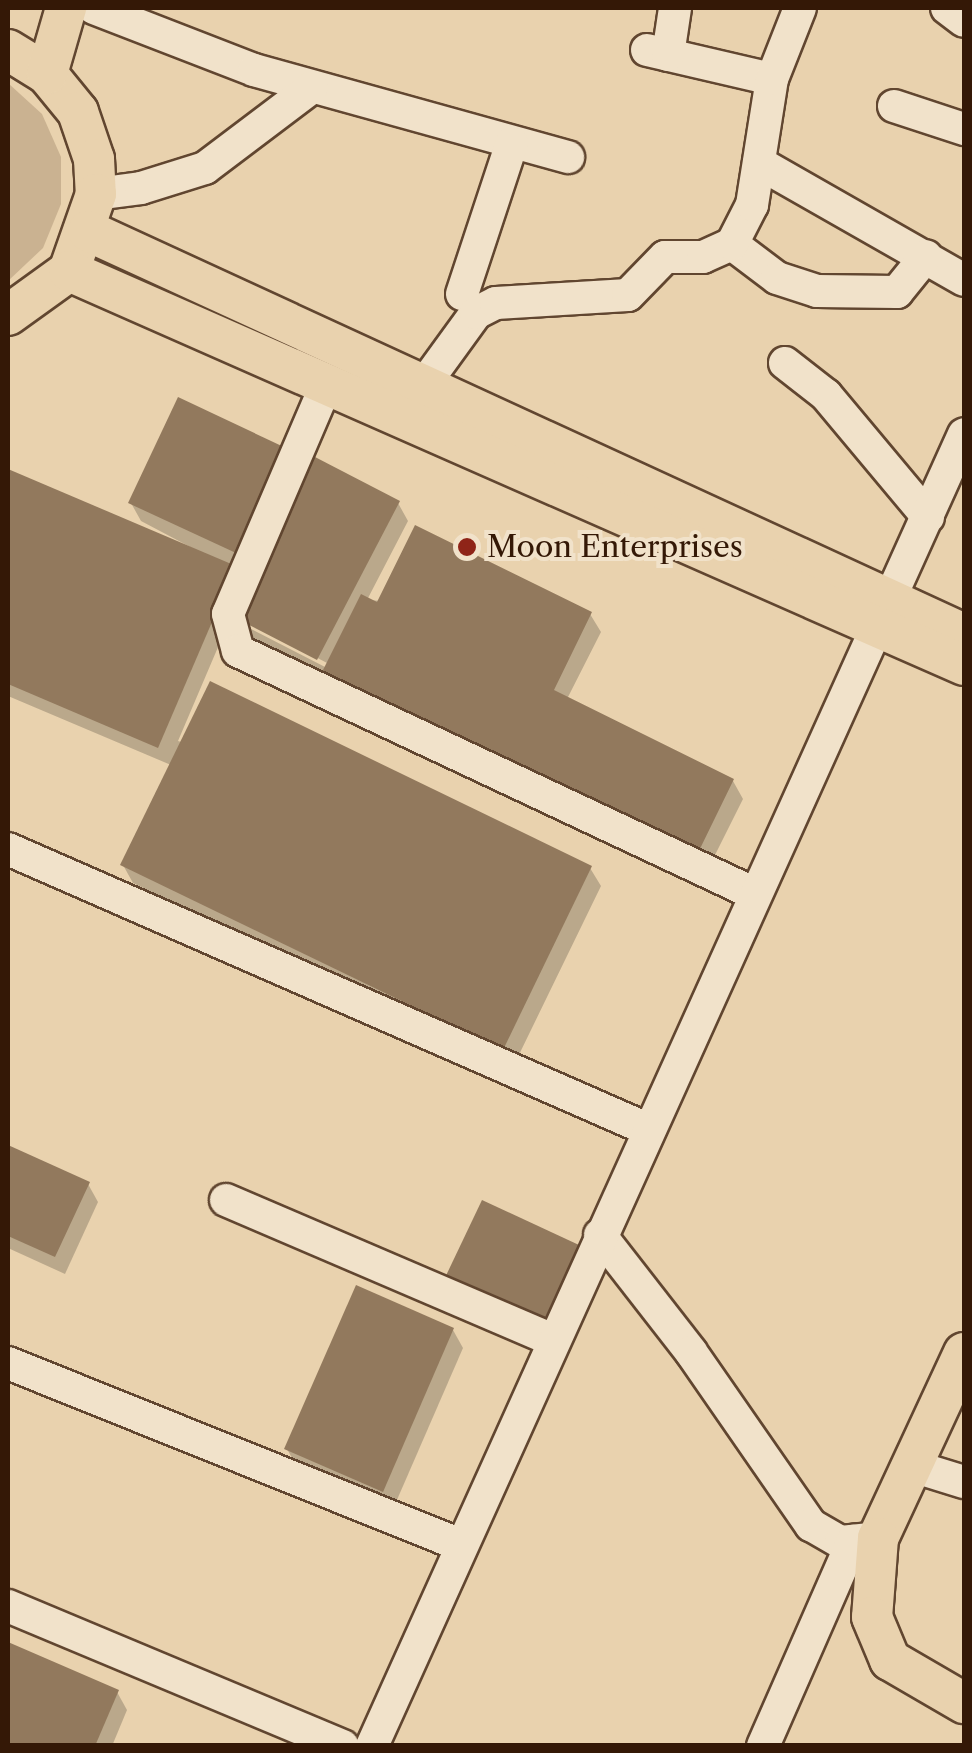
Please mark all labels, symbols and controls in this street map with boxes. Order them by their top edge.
place label: Moon Enterprises [487,529,743,565]
marker: Moon Enterprises [456,536,478,558]

